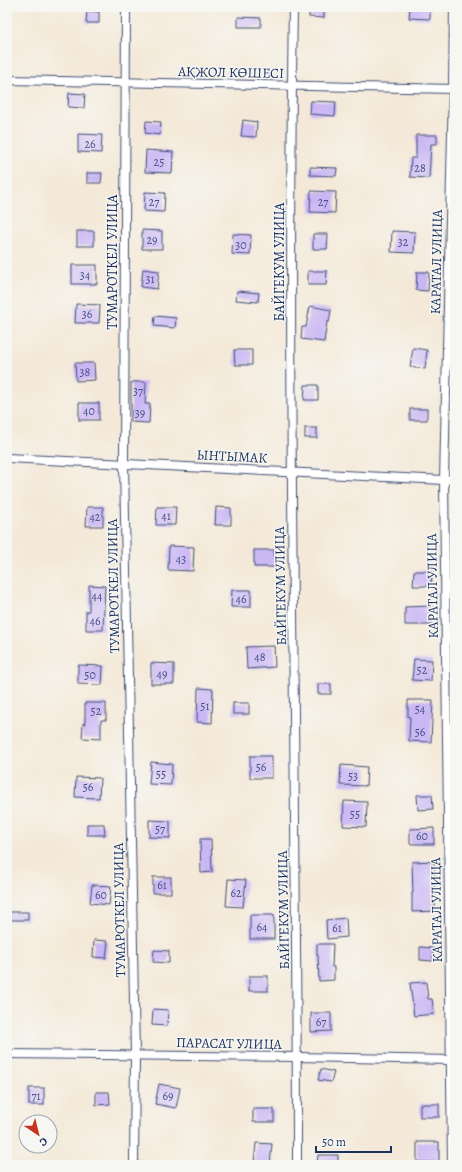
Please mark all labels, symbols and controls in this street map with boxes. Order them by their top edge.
street label: АҚЖОЛ КӨШЕСІ [177,62,284,83]
house number: 26 [84,136,96,152]
house number: 25 [154,154,164,170]
house number: 28 [414,160,426,176]
street label: ТУМАРОТКЕЛ УЛИЦА [103,194,122,329]
house number: 27 [149,194,160,210]
house number: 27 [318,194,329,210]
street label: БАЙГЕКУМ УЛИЦА [270,202,289,322]
street label: КАРАТАЛ УЛИЦА [426,209,447,315]
house number: 29 [146,232,158,248]
house number: 32 [398,234,409,250]
house number: 30 [235,237,247,253]
house number: 34 [80,267,91,283]
house number: 31 [145,271,155,287]
house number: 36 [82,306,93,322]
house number: 38 [80,364,91,380]
house number: 37 [133,383,144,399]
house number: 40 [83,403,95,419]
house number: 39 [135,405,145,421]
street label: ЫНТЫМАК [196,445,268,468]
house number: 41 [161,508,171,524]
house number: 42 [89,509,101,525]
street label: ТУМАРОТКЕЛ УЛИЦА [103,518,124,654]
street label: БАЙГЕКУМ УЛИЦА [270,525,291,646]
street label: КАРАТАЛ УЛИЦА [422,532,443,639]
house number: 43 [176,551,186,567]
house number: 44 [92,588,103,604]
house number: 46 [236,591,247,607]
house number: 46 [90,613,101,629]
house number: 48 [254,649,266,665]
house number: 52 [417,662,428,678]
house number: 49 [157,666,167,682]
house number: 50 [84,667,96,683]
house number: 51 [200,698,210,714]
house number: 54 [415,701,426,717]
house number: 52 [91,703,102,719]
house number: 56 [415,724,426,740]
house number: 56 [256,759,267,775]
house number: 55 [156,766,166,782]
house number: 53 [348,768,358,784]
house number: 56 [83,779,94,795]
house number: 55 [350,806,360,822]
house number: 57 [155,821,166,837]
house number: 60 [416,828,428,844]
street label: ТУМАРОТКЕЛ УЛИЦА [109,842,130,978]
street label: БАЙГЕКУМ УЛИЦА [273,849,294,970]
street label: КАРАТАЛ УЛИЦА [426,856,447,963]
house number: 61 [157,877,167,893]
house number: 62 [230,885,242,901]
house number: 60 [95,887,107,903]
house number: 64 [257,919,268,935]
house number: 61 [332,920,342,936]
house number: 67 [316,1014,327,1030]
street label: ПАРАСАТ УЛИЦА [176,1033,283,1054]
house number: 71 [31,1088,41,1104]
house number: 69 [162,1088,174,1104]
north arrow [18,1114,58,1154]
scale bar [316,1128,391,1154]
text: С [36,1134,51,1150]
text: 50 m [322,1134,346,1150]

